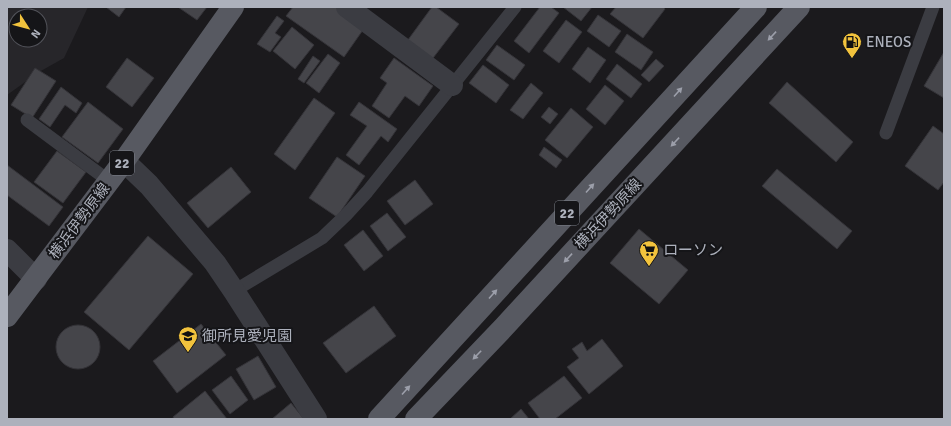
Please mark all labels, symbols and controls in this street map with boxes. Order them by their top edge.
north arrow [8,8,48,48]
text: N [28,27,43,41]
one-way arrow [768,31,777,41]
fuel station icon: ENEOS [841,31,863,59]
place label: ENEOS [866,33,911,51]
one-way arrow [673,87,683,97]
one-way arrow [670,137,680,147]
road number: 22 [110,151,134,175]
street label: 横浜伊勢原線 [571,175,645,253]
street label: 横浜伊勢原線 [45,180,113,262]
one-way arrow [586,183,595,193]
road number: 22 [555,201,579,225]
supermarket icon: ローソン [638,239,660,267]
place label: ローソン [663,241,723,259]
one-way arrow [563,253,572,263]
one-way arrow [489,289,498,299]
school or university icon: 御所見愛児園 [177,325,199,353]
place label: 御所見愛児園 [202,327,292,345]
one-way arrow [472,350,482,360]
one-way arrow [401,385,410,395]

